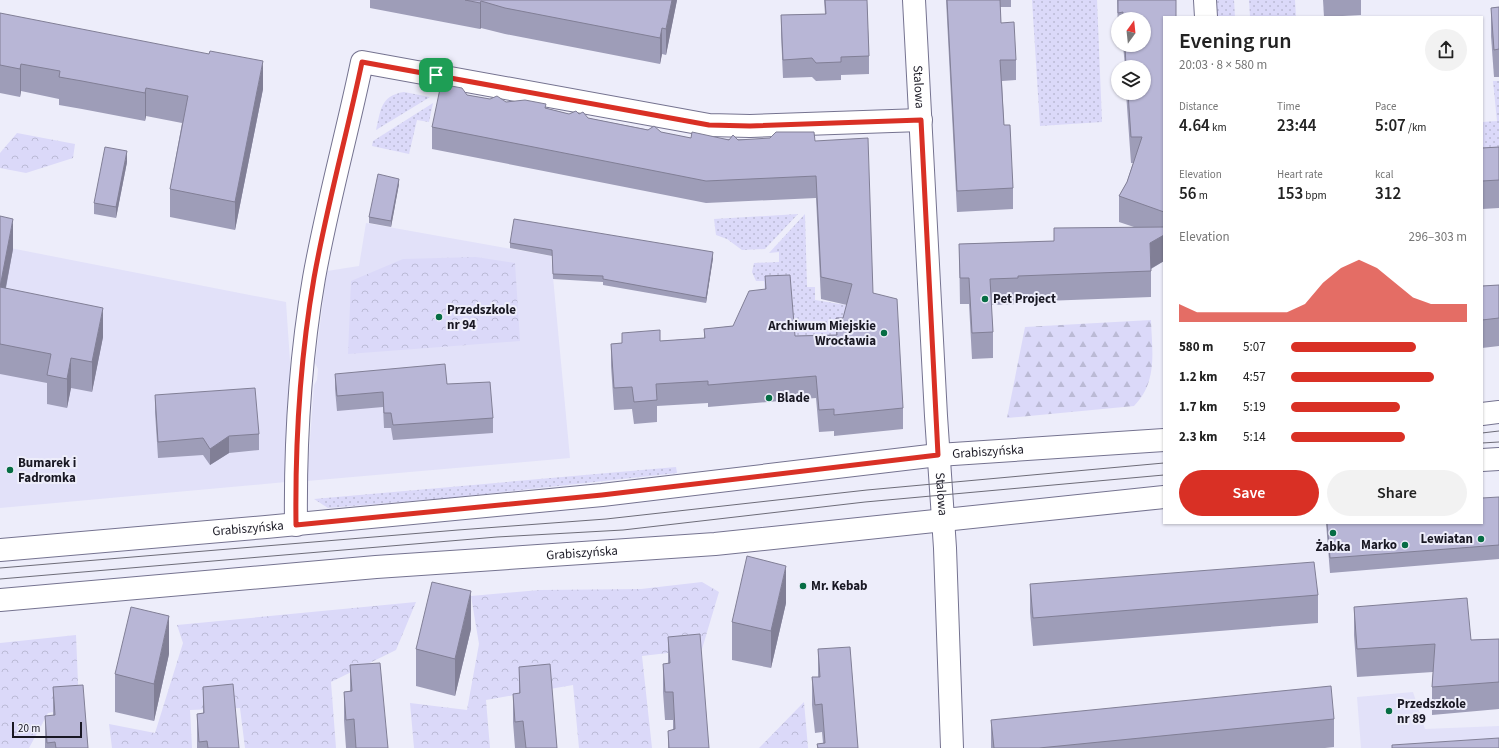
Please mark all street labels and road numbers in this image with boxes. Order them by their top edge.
street label: Stalowa [908,65,929,109]
street label: Grabiszyńska [952,440,1024,463]
street label: Stalowa [931,472,952,517]
street label: Grabiszyńska [212,516,285,541]
street label: Grabiszyńska [546,542,618,564]

